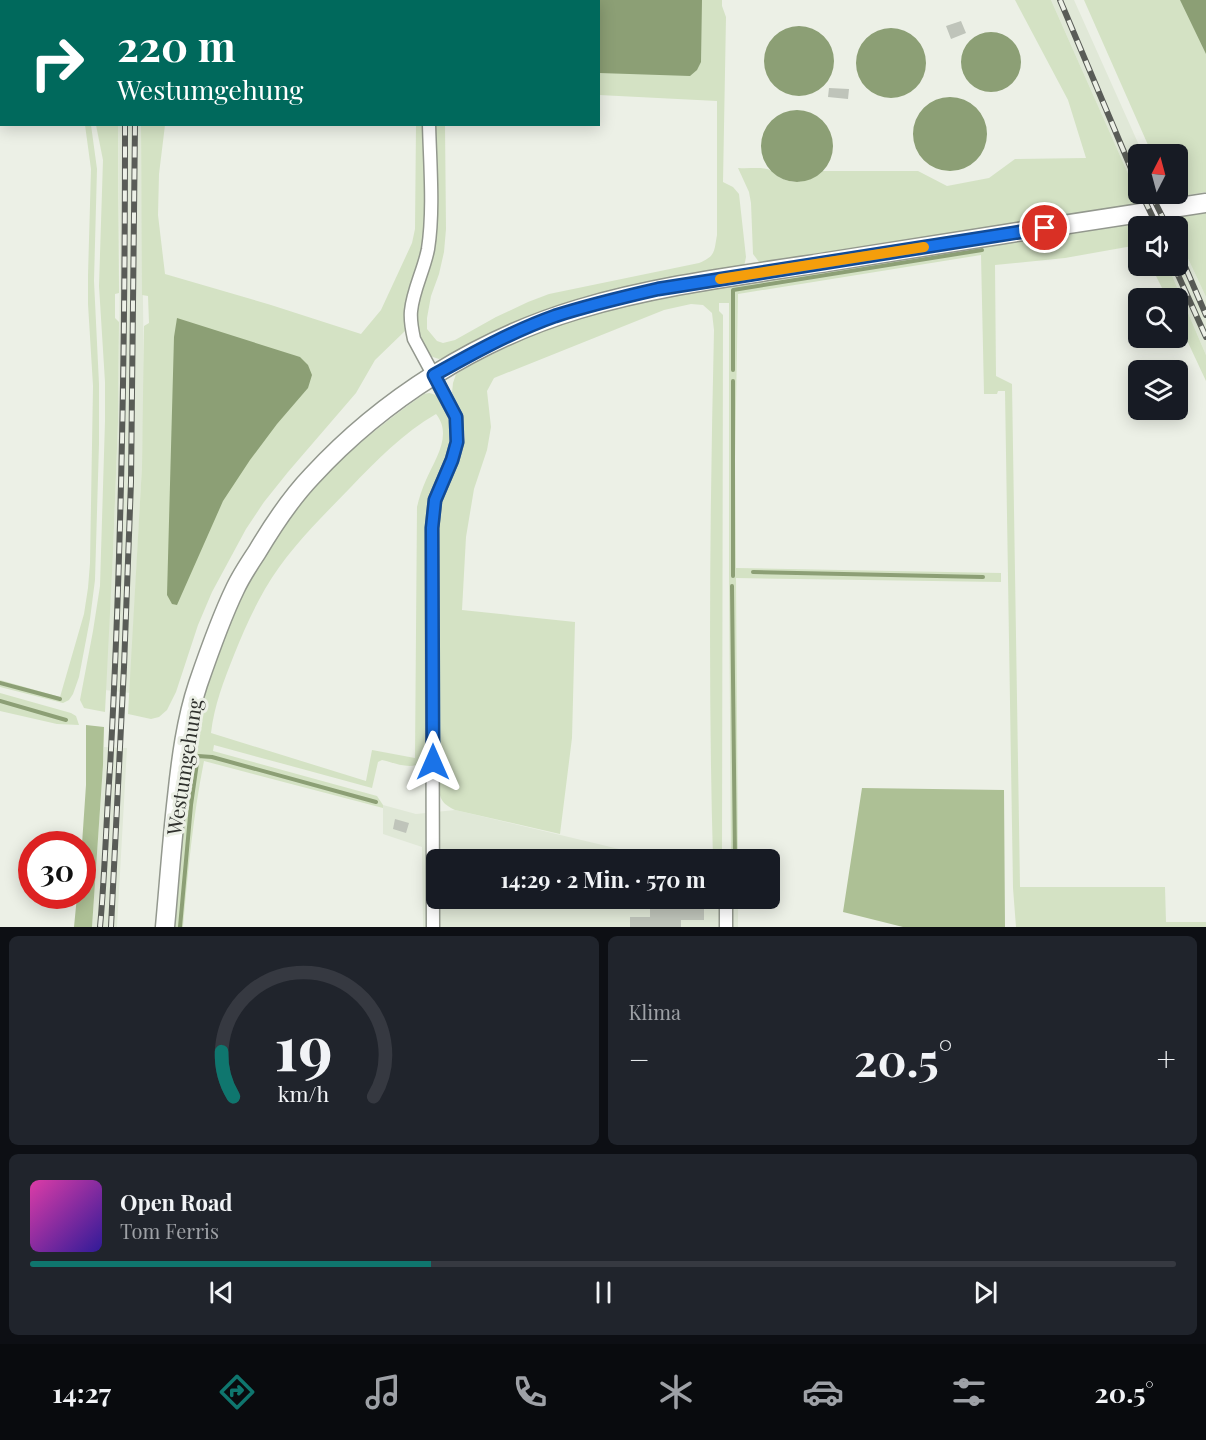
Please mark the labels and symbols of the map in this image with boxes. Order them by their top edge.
north arrow [1128,144,1188,204]
pin [1019,202,1070,253]
street label: Westumgehung [159,696,208,838]
position arrow [401,730,465,794]
speed limit sign: 30 [18,831,96,909]

